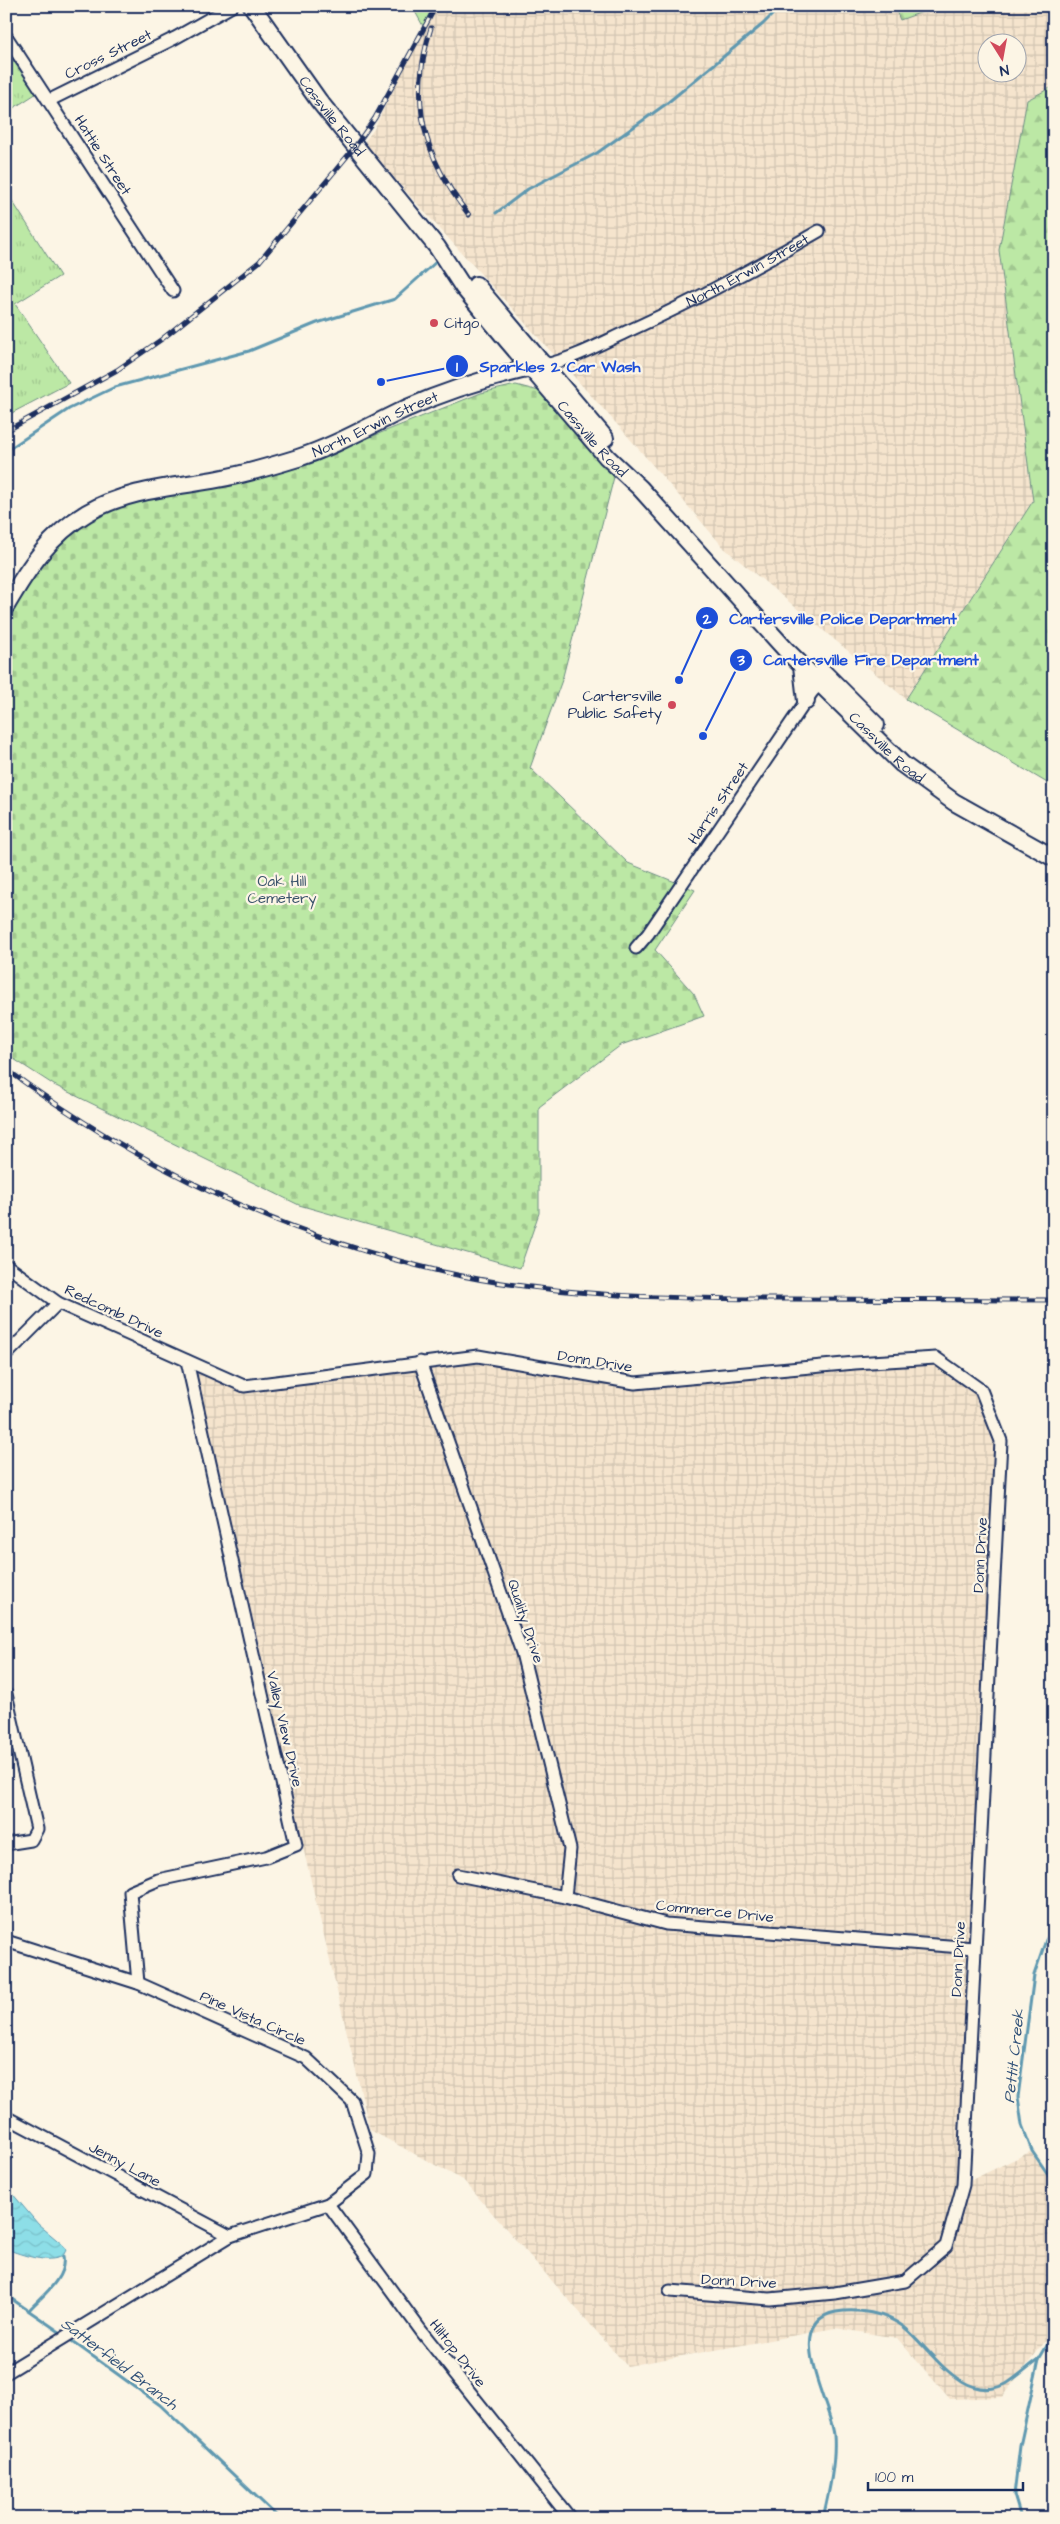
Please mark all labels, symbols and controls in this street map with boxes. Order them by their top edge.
street label: Cross Street [61,24,155,85]
north arrow [978,32,1028,82]
text: N [998,59,1011,80]
street label: Cassville Road [294,72,370,161]
street label: Hattie Street [69,111,136,199]
street label: North Erwin Street [683,229,813,313]
place label: Citgo [444,313,480,335]
marker: Citgo [428,317,440,329]
callout: Sparkles 2 Car Wash [445,351,651,382]
text: Sparkles 2 Car Wash [479,356,642,378]
text: 1 [456,357,458,378]
street label: North Erwin Street [309,386,441,463]
street label: Cassville Road [552,396,632,482]
callout: Cartersville Police Department [695,603,967,634]
text: Cartersville Police Department [729,608,957,630]
text: 2 [702,609,712,630]
callout: Cartersville Fire Department [728,644,988,675]
text: Cartersville Fire Department [763,649,979,671]
text: 3 [736,650,745,671]
place label: Cartersville Public Safety [568,686,662,725]
marker: Cartersville Public Safety [666,699,678,711]
street label: Cassville Road [844,707,929,788]
street label: Harris Street [683,758,754,849]
park label: Oak Hill Cemetery [247,871,317,910]
street label: Redcomb Drive [61,1279,167,1344]
street label: Donn Drive [556,1345,634,1378]
street label: Donn Drive [968,1517,993,1593]
street label: Quality Drive [501,1577,549,1666]
street label: Valley View Drive [260,1669,308,1789]
street label: Commerce Drive [655,1895,775,1928]
street label: Donn Drive [946,1921,971,1997]
street label: Pine Vista Circle [197,1986,309,2051]
water label: Pettit Creek [998,2007,1030,2104]
street label: Jenny Lane [85,2137,165,2193]
street label: Donn Drive [701,2269,777,2294]
water label: Satterfield Branch [56,2313,183,2416]
street label: Hilltop Drive [424,2315,491,2392]
scale bar [868,2459,1022,2491]
text: 100 m [875,2467,914,2488]

